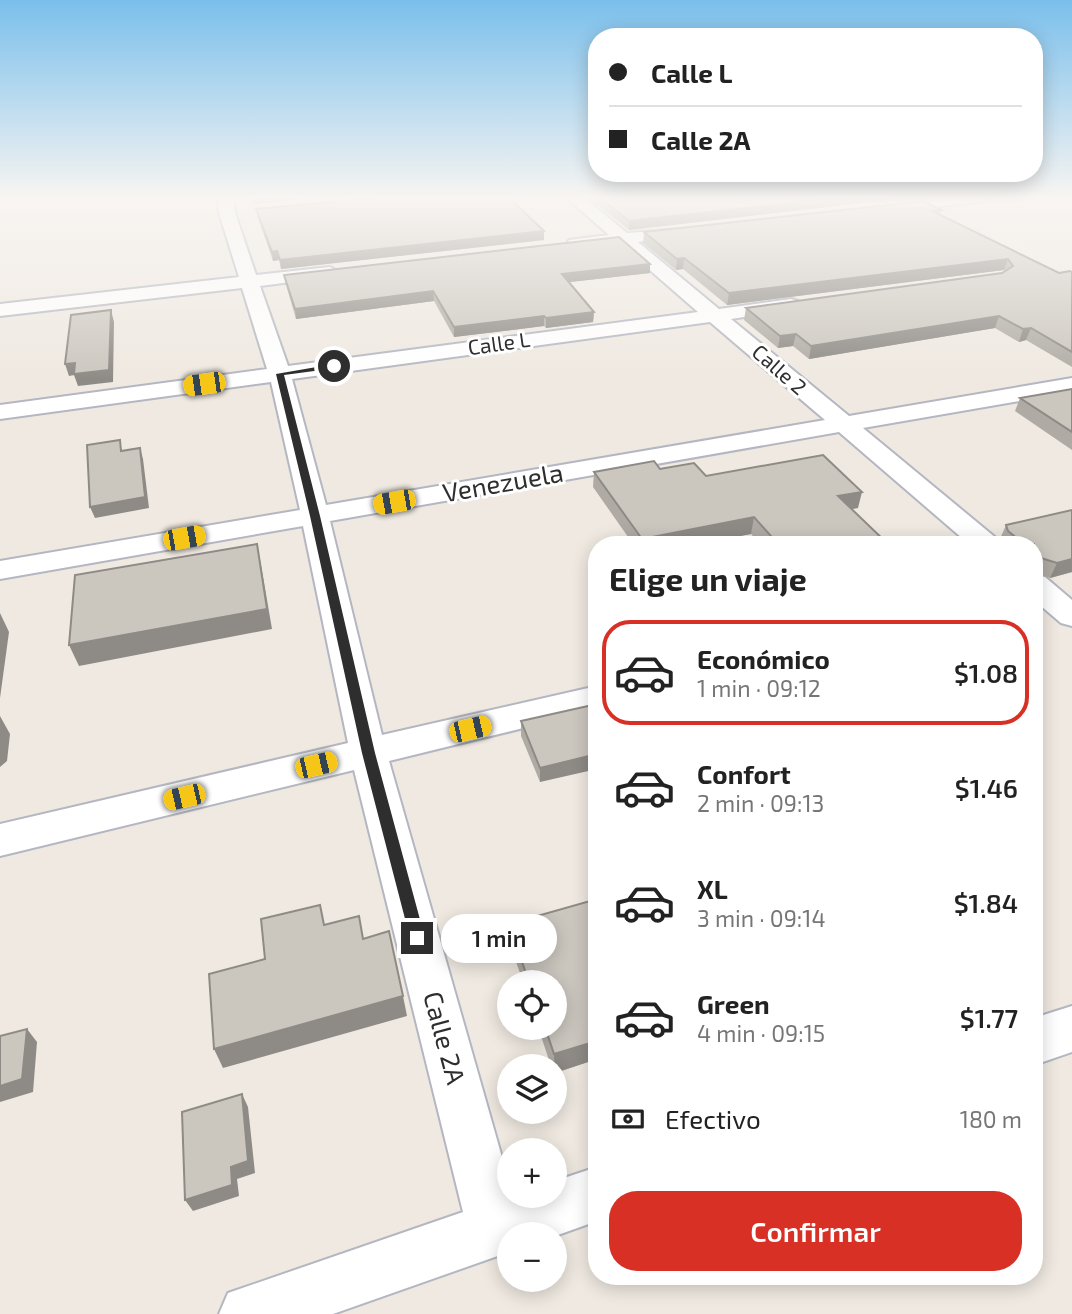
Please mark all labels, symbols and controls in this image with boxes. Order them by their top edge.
text: Calle L [651,57,732,88]
text: Calle 2A [651,124,751,155]
street label: Calle L [466,326,532,359]
street label: Calle 2 [748,339,812,399]
route start [318,350,350,382]
car [182,371,227,397]
street label: Venezuela [440,456,565,507]
car [372,488,417,516]
car [162,524,207,552]
text: Elige un viaje [609,559,807,597]
icon: car [613,641,676,704]
text: Económico [697,643,830,674]
text: $1.08 [954,657,1018,688]
text: 1 min · 09:12 [697,674,821,702]
car [448,714,493,744]
car [294,750,339,780]
icon: car [613,756,676,819]
text: Confort [697,758,791,789]
text: $1.46 [955,772,1018,803]
car [162,782,207,812]
text: 2 min · 09:13 [697,789,824,817]
icon: car [613,871,676,934]
text: XL [697,873,728,904]
text: $1.84 [954,887,1018,918]
text: 3 min · 09:14 [697,904,826,932]
callout: 1 min [442,914,557,962]
route end [401,922,433,954]
text: 1 min [472,924,526,952]
map controls [497,970,567,1292]
button: locate [497,970,567,1040]
icon: car [613,986,676,1049]
street label: Calle 2A [418,988,473,1088]
text: Green [697,988,770,1019]
text: $1.77 [960,1002,1018,1033]
text: 4 min · 09:15 [697,1019,825,1047]
button: layers [497,1054,567,1124]
icon: cash [609,1100,647,1138]
text: Efectivo [665,1103,761,1134]
text: 180 m [960,1105,1022,1133]
button: + [497,1138,567,1208]
button: Confirmar [609,1191,1022,1271]
button: − [497,1222,567,1292]

